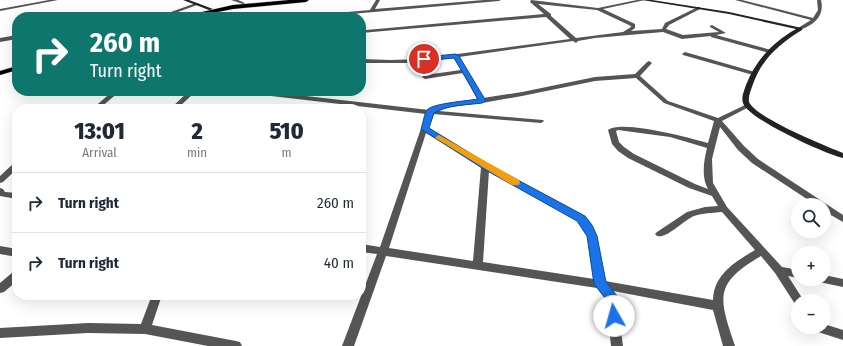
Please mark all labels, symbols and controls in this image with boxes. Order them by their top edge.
text: 260 m [90,26,160,59]
icon: right [24,28,76,80]
pin [407,42,441,76]
icon: arrive [413,48,435,70]
text: Turn right [90,60,162,82]
text: 13:01 [74,117,125,145]
text: 2 [191,117,203,145]
text: 510 [269,117,304,145]
text: Arrival [82,145,117,160]
text: min [187,145,207,160]
text: m [282,145,292,160]
icon: right [24,192,46,214]
text: Turn right [58,194,119,212]
text: 260 m [317,194,354,212]
map controls [791,198,831,334]
button: search [791,198,831,238]
button: + [791,246,831,286]
icon: right [24,252,46,274]
text: Turn right [58,254,119,272]
text: 40 m [324,254,354,272]
button: − [791,294,831,334]
position arrow [593,295,635,337]

